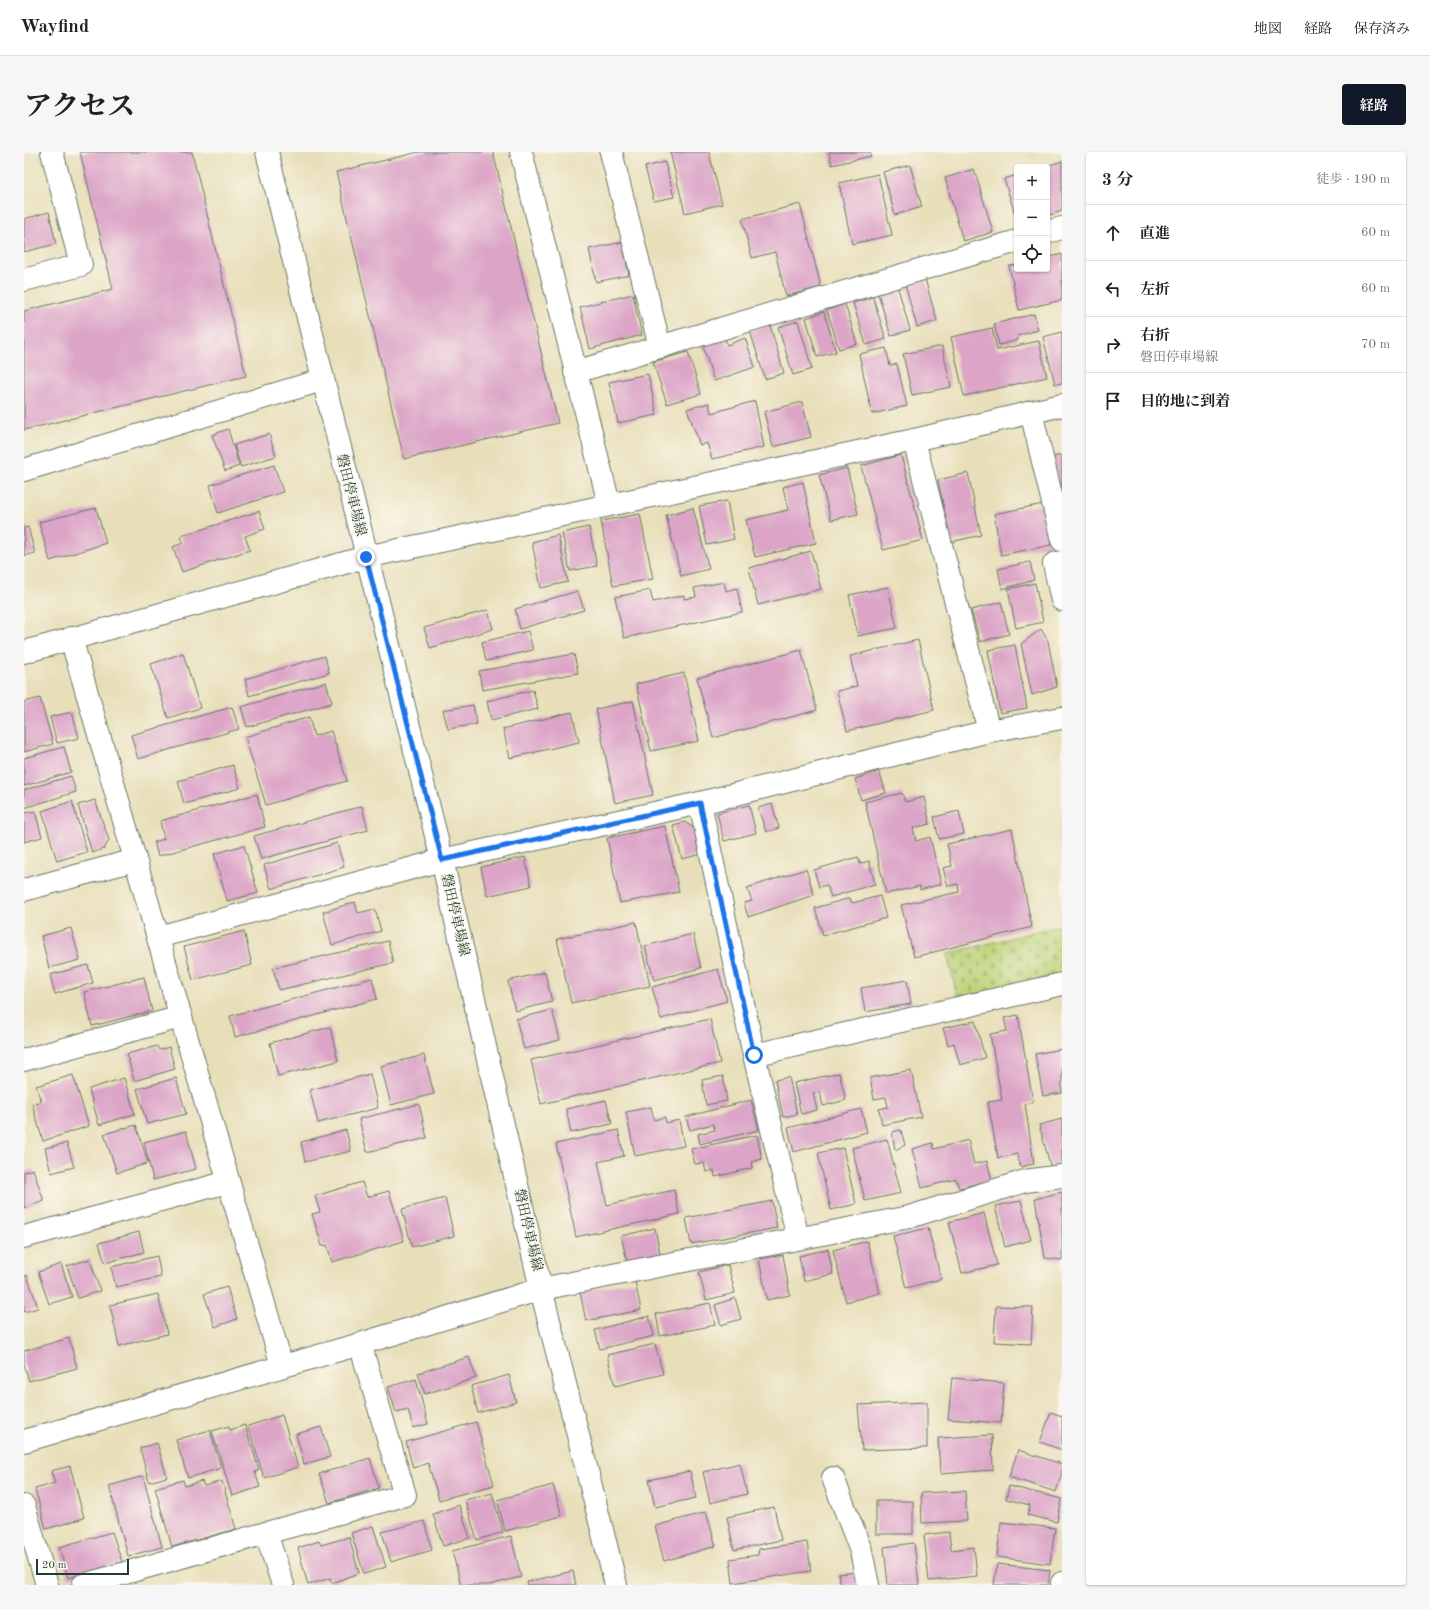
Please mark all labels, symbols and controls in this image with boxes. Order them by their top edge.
text: Wayfind [20,18,89,37]
text: 地図 [1254,22,1282,36]
text: 経路 [1304,22,1332,36]
text: 保存済み [1354,22,1410,36]
button: 経路 [1342,84,1406,125]
text: アクセス [24,94,135,122]
map controls [1014,164,1050,272]
button: + [1014,164,1050,200]
text: 3 分 [1102,172,1134,189]
text: 徒歩 · 190 m [1316,173,1390,186]
button: − [1014,200,1050,236]
icon: ahead [1102,222,1124,244]
text: 60 m [1361,226,1390,239]
text: 直進 [1140,227,1170,242]
button: locate [1014,236,1050,272]
icon: left [1102,278,1124,300]
text: 60 m [1361,282,1390,295]
text: 左折 [1140,283,1170,298]
text: 右折 [1140,329,1170,344]
icon: right [1102,334,1124,356]
text: 70 m [1361,338,1390,351]
text: 磐田停車場線 [1140,351,1218,364]
icon: arrive [1102,390,1124,412]
text: 目的地に到着 [1140,395,1230,410]
street label: 磐田停車場線 [334,452,369,537]
route end [357,548,375,566]
street label: 磐田停車場線 [439,872,472,957]
route start [745,1046,763,1064]
street label: 磐田停車場線 [512,1187,545,1272]
scale bar [36,1557,129,1576]
text: 20 m [42,1560,67,1571]

